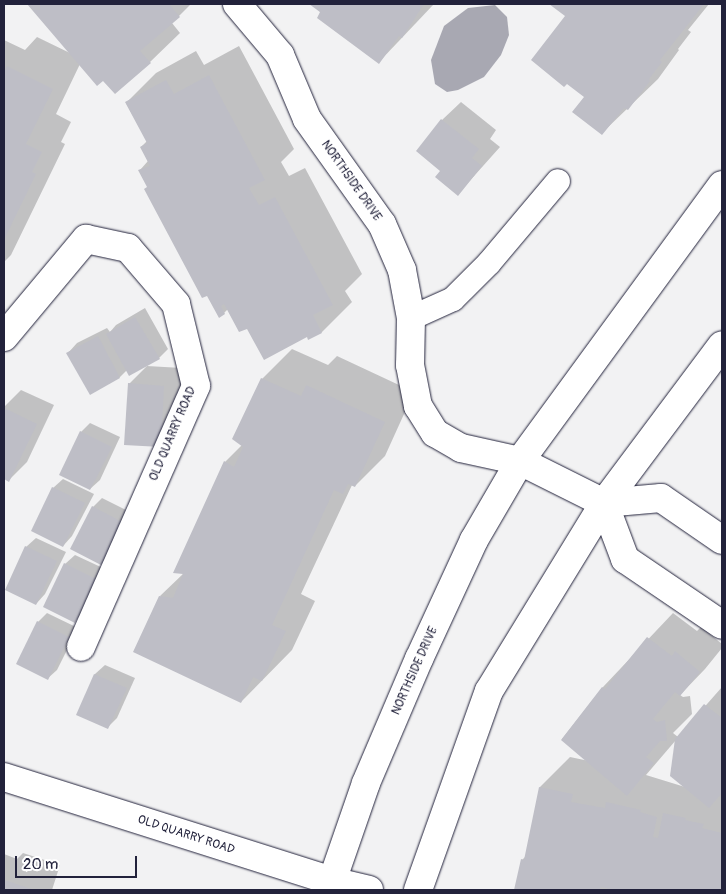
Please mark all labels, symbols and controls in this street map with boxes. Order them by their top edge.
street label: NORTHSIDE DRIVE [318,138,384,224]
street label: OLD QUARRY ROAD [147,385,199,483]
street label: NORTHSIDE DRIVE [389,625,441,717]
street label: OLD QUARRY ROAD [136,813,236,857]
scale bar [18,846,140,878]
text: 20 m [23,855,58,874]

